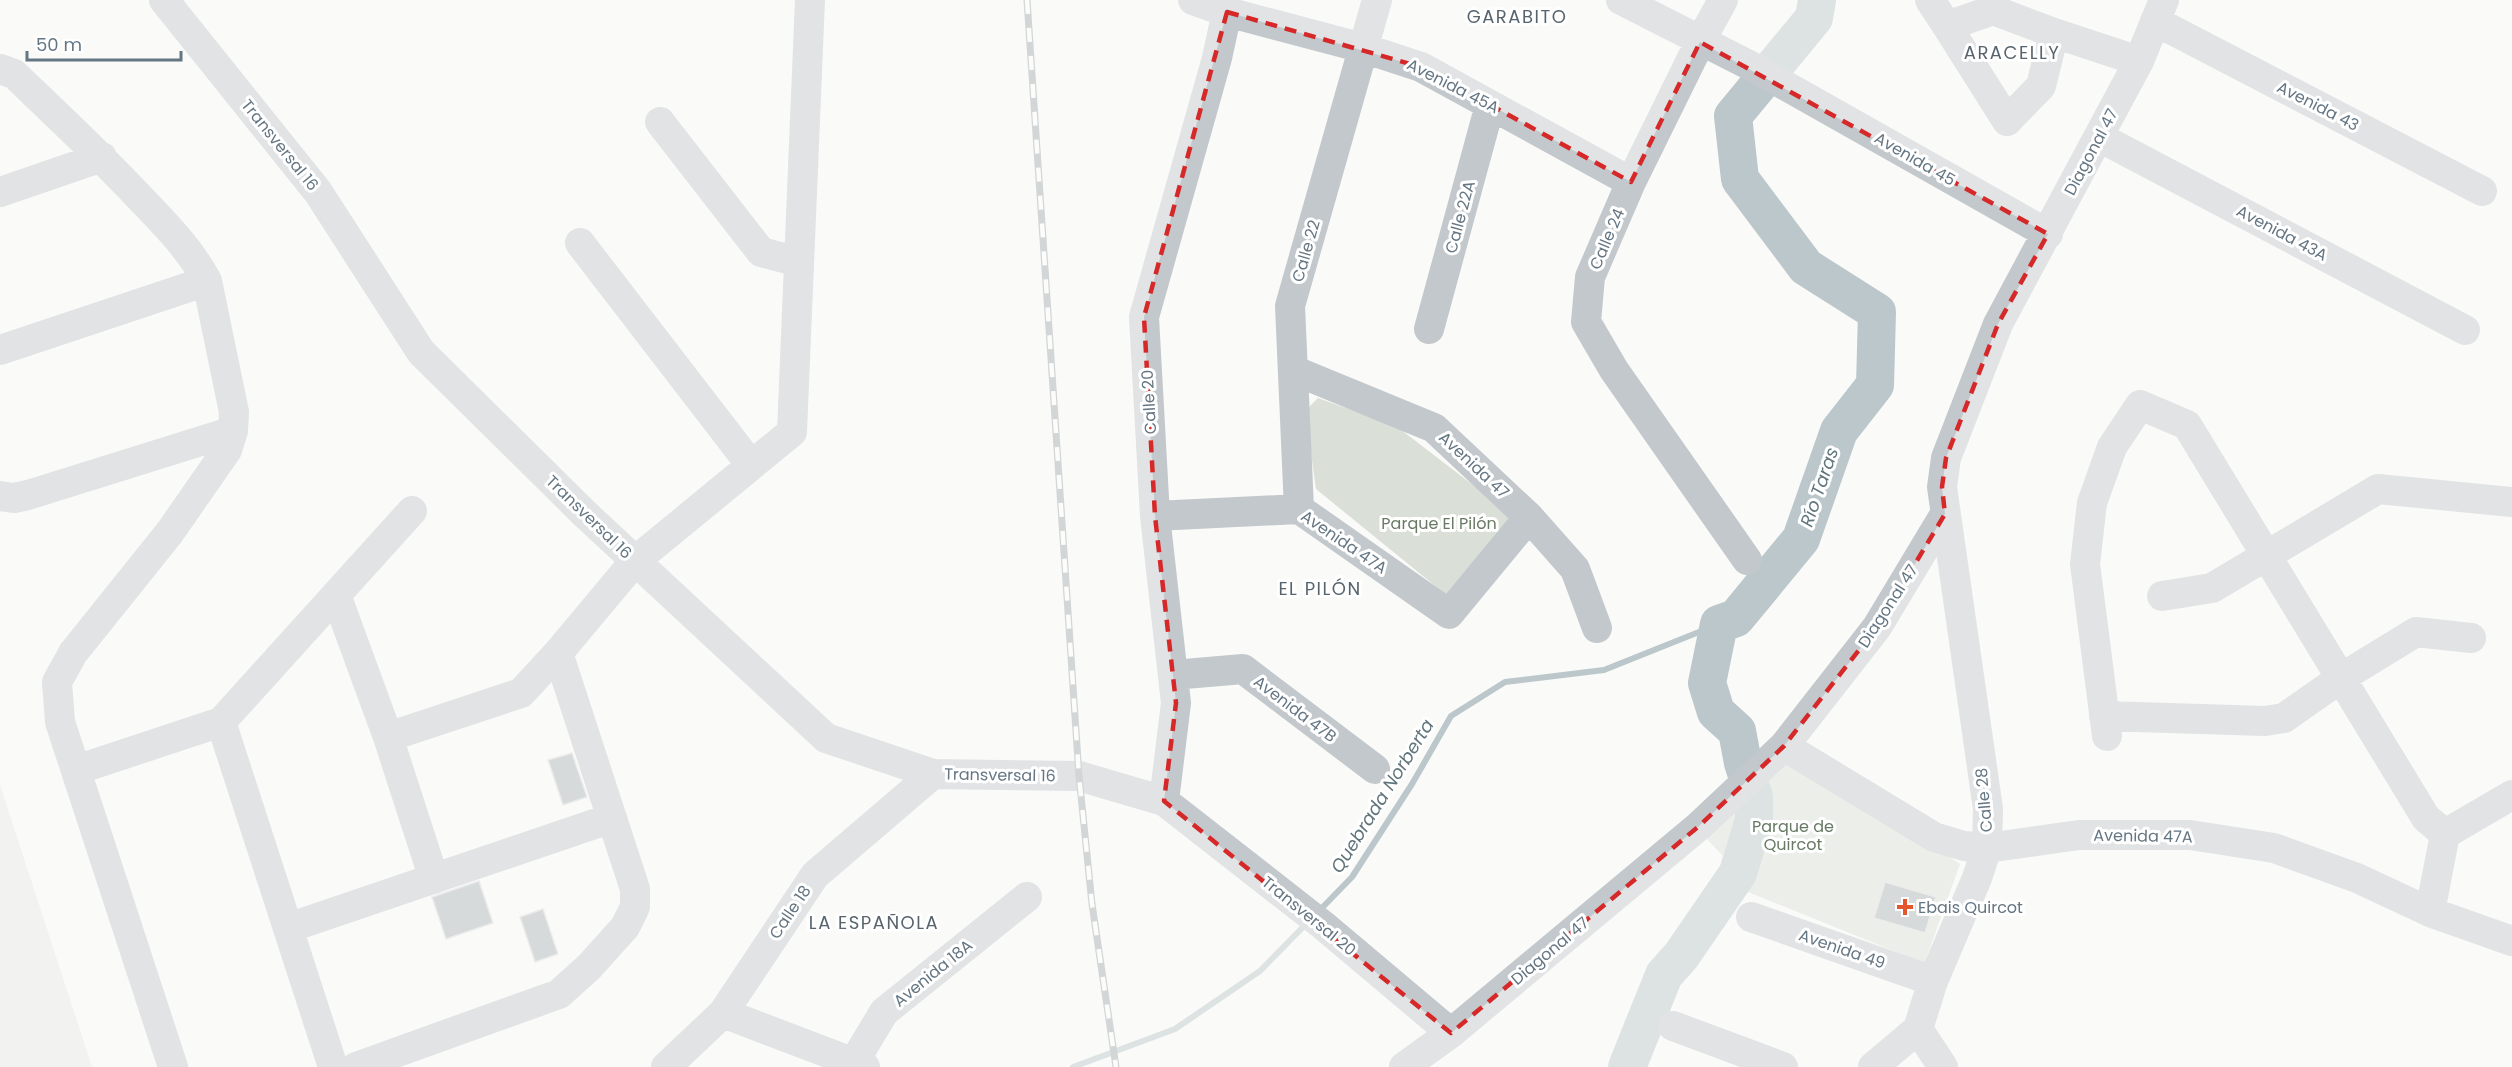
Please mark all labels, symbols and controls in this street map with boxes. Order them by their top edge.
district label: GARABITO [1467,4,1567,29]
scale bar [27,24,182,62]
text: 50 m [36,32,82,57]
district label: ARACELLY [1964,40,2060,65]
street label: Avenida 45A [1403,53,1503,119]
street label: Avenida 43 [2273,75,2363,137]
street label: Transversal 16 [236,94,324,196]
street label: Diagonal 47 [2059,104,2124,199]
street label: Avenida 45 [1870,127,1960,191]
street label: Calle 22A [1439,178,1481,256]
street label: Avenida 43A [2232,199,2332,267]
street label: Calle 24 [1584,205,1630,273]
street label: Calle 22 [1286,217,1326,285]
street label: Calle 20 [1136,369,1162,435]
street label: Avenida 47 [1434,426,1514,504]
water label: Río Taras [1794,444,1844,530]
street label: Transversal 16 [541,470,637,564]
street label: Avenida 47A [1296,505,1392,579]
park label: Parque El Pilón [1381,512,1497,535]
street label: Diagonal 47 [1852,560,1924,652]
district label: EL PILÓN [1278,576,1362,601]
street label: Avenida 47B [1249,670,1341,748]
water label: Quebrada Norberta [1324,714,1440,878]
street label: Transversal 16 [944,763,1056,787]
street label: Calle 28 [1970,767,1998,833]
park label: Parque de Quircot [1752,815,1834,856]
street label: Avenida 47A [2093,824,2193,848]
street label: Transversal 20 [1257,871,1361,961]
street label: Calle 18 [764,881,816,943]
place label: Ebais Quircot [1918,896,2023,919]
marker: Ebais Quircot [1896,898,1914,916]
district label: LA ESPAÑOLA [809,910,939,935]
street label: Diagonal 47 [1506,911,1594,990]
street label: Avenida 49 [1796,923,1888,975]
street label: Avenida 18A [889,934,978,1012]

